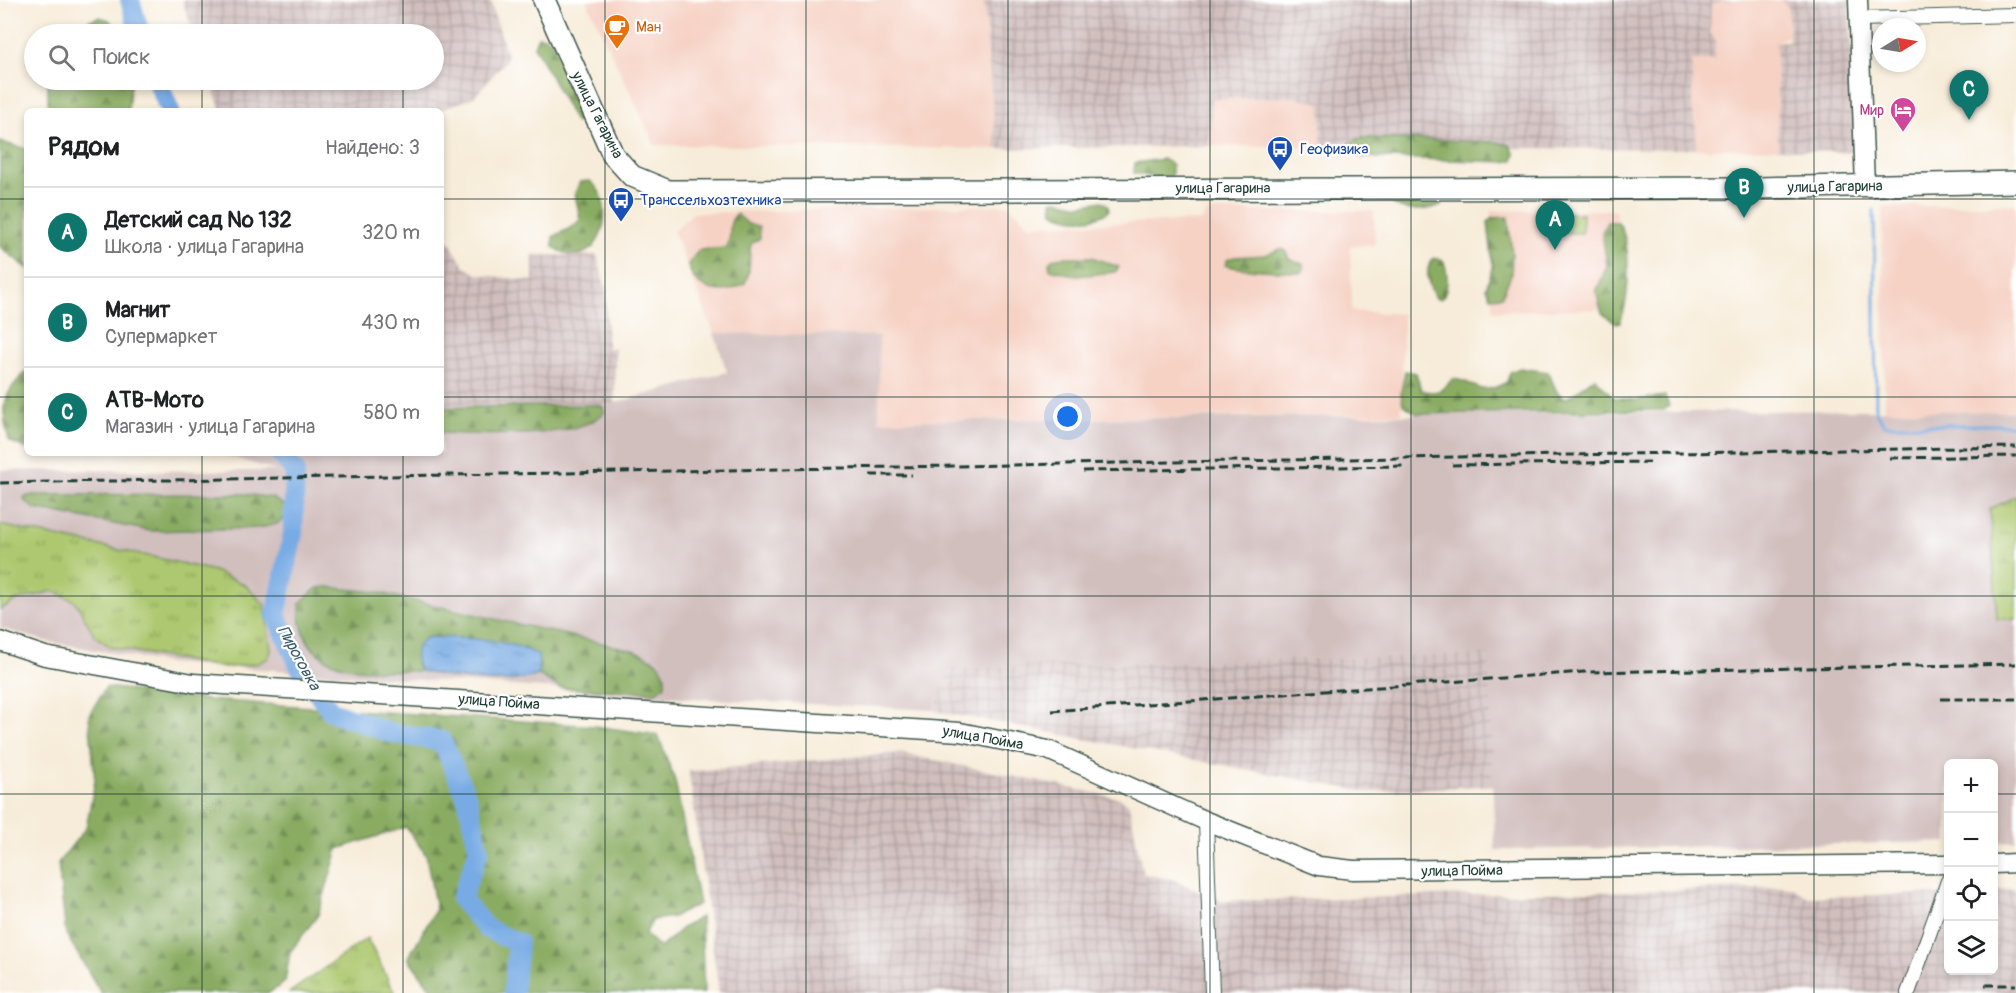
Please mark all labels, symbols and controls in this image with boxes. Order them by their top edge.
cafe icon: Ман [602,12,632,50]
place label: Ман [636,18,661,37]
north arrow [1872,18,1926,72]
search box [24,24,444,90]
icon: search [45,41,78,74]
text: Поиск [93,43,150,71]
street label: улица Гагарина [566,67,627,162]
pin: C [1950,70,1988,120]
hotel icon: Мир [1888,95,1918,133]
place label: Мир [1859,101,1884,120]
text: Рядом [48,131,120,163]
bus stop icon: Геофизика [1265,134,1295,172]
text: Найдено: 3 [325,135,420,160]
place label: Геофизика [1300,140,1369,159]
pin: B [1724,168,1764,218]
street label: улица Гагарина [1786,177,1883,197]
street label: улица Гагарина [1174,179,1271,198]
bus stop icon: Транссельхозтехника [606,185,636,223]
place label: Транссельхозтехника [640,191,781,210]
pin: A [1536,200,1574,250]
text: Детский сад № 132 [105,206,292,234]
text: A [61,220,74,245]
text: 320 m [362,220,420,245]
text: Школа · улица Гагарина [105,234,304,259]
text: Магнит [105,296,170,324]
text: B [62,310,73,335]
text: 430 m [361,310,420,335]
text: Супермаркет [105,324,217,349]
text: АТВ-Мото [105,386,204,414]
text: C [61,400,74,425]
text: 580 m [363,400,420,425]
your location [1053,402,1082,431]
text: Магазин · улица Гагарина [105,414,315,439]
water label: Пироговка [273,622,326,695]
street label: улица Пойма [457,690,540,714]
street label: улица Пойма [940,721,1025,754]
map controls [1944,759,1998,975]
button: + [1944,759,1998,813]
button: − [1944,813,1998,867]
street label: улица Пойма [1420,861,1503,881]
button: locate [1944,867,1998,921]
button: layers [1944,921,1998,975]

